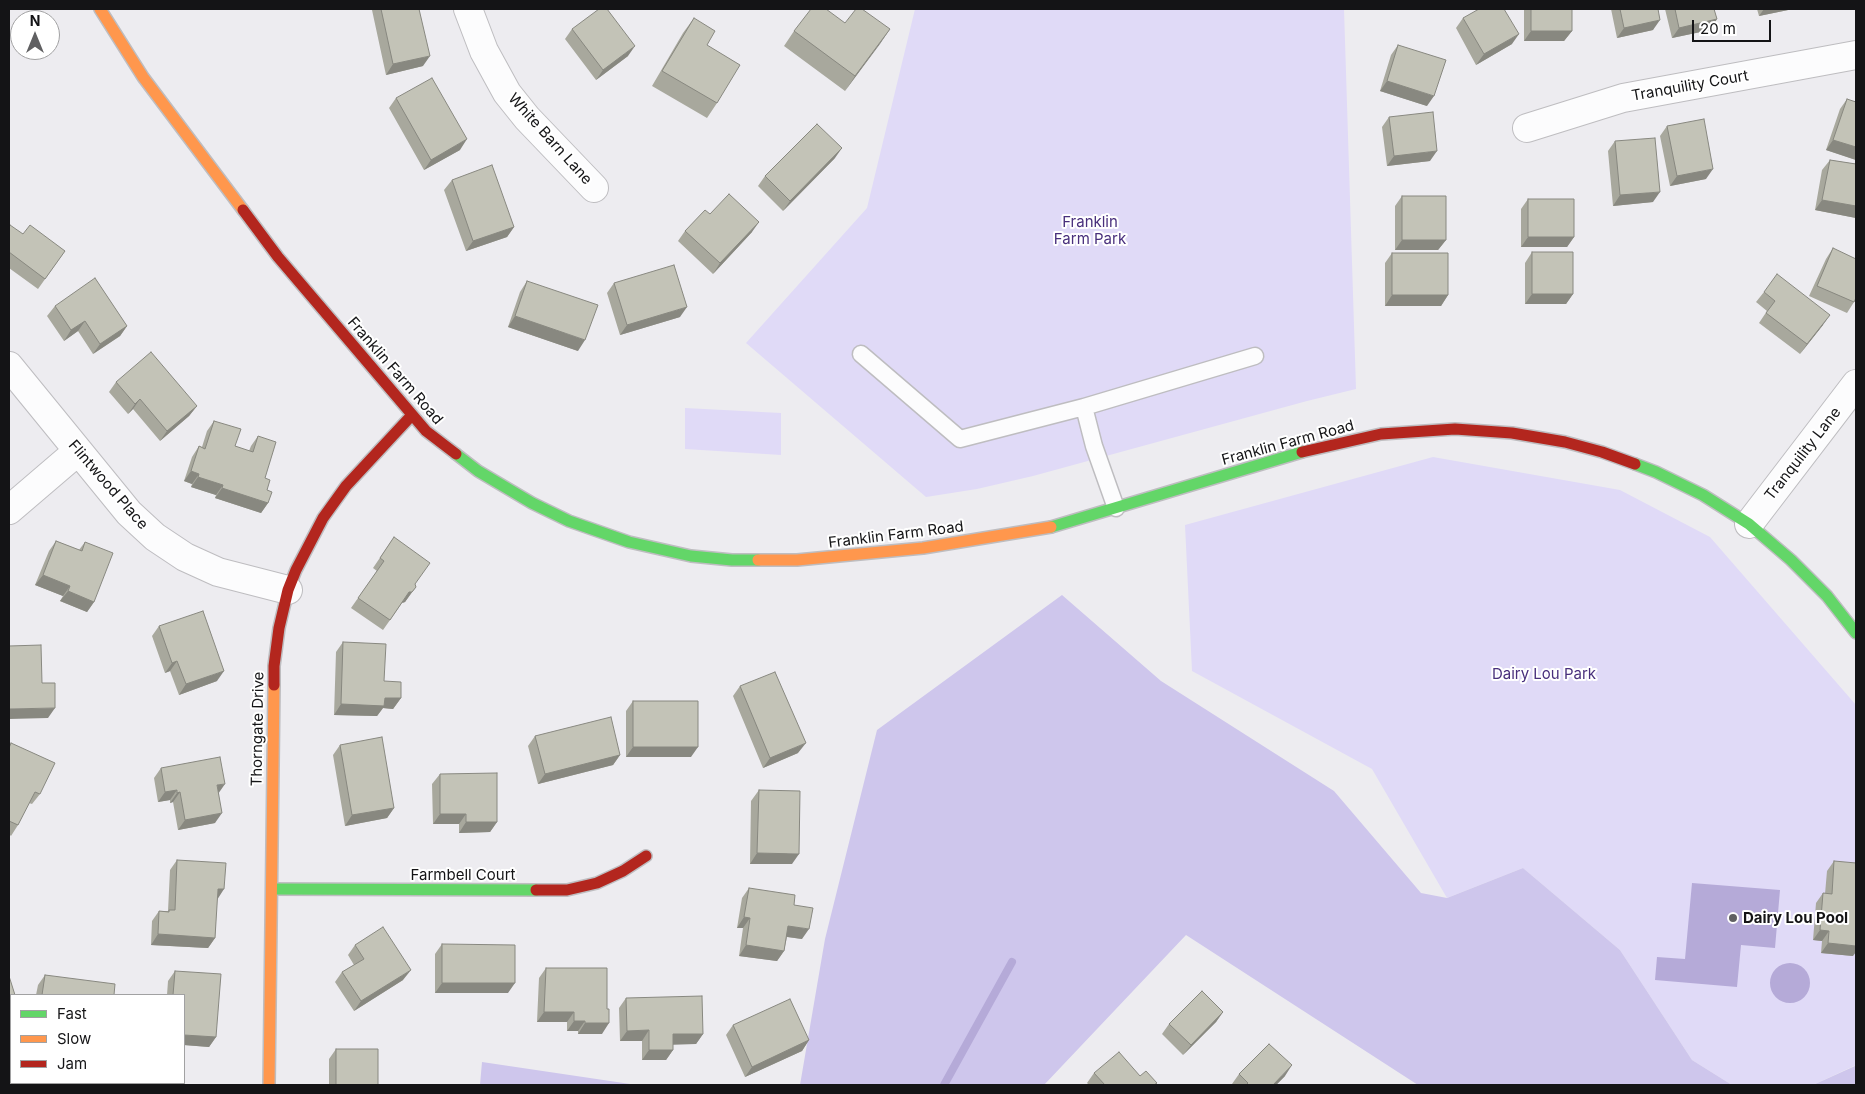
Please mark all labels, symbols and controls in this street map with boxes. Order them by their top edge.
north arrow [10,10,60,60]
scale bar [1695,10,1774,42]
text: N [30,12,40,29]
text: 20 m [1700,19,1736,38]
street label: Tranquility Court [1630,67,1750,105]
street label: White Barn Lane [504,90,596,188]
park label: Franklin Farm Park [1054,213,1126,248]
street label: Franklin Farm Road [344,314,446,428]
street label: Tranquility Lane [1761,404,1845,504]
street label: Franklin Farm Road [1220,417,1356,469]
street label: Flintwood Place [64,437,152,533]
street label: Franklin Farm Road [827,518,965,552]
park label: Dairy Lou Park [1492,665,1596,683]
street label: Thorngate Drive [248,671,268,787]
street label: Farmbell Court [411,866,515,884]
place label: Dairy Lou Pool [1743,909,1848,927]
marker: Dairy Lou Pool [1727,912,1739,924]
legend [10,994,185,1084]
text: Fast [57,1004,87,1023]
text: Slow [57,1029,91,1048]
text: Jam [57,1054,87,1073]

